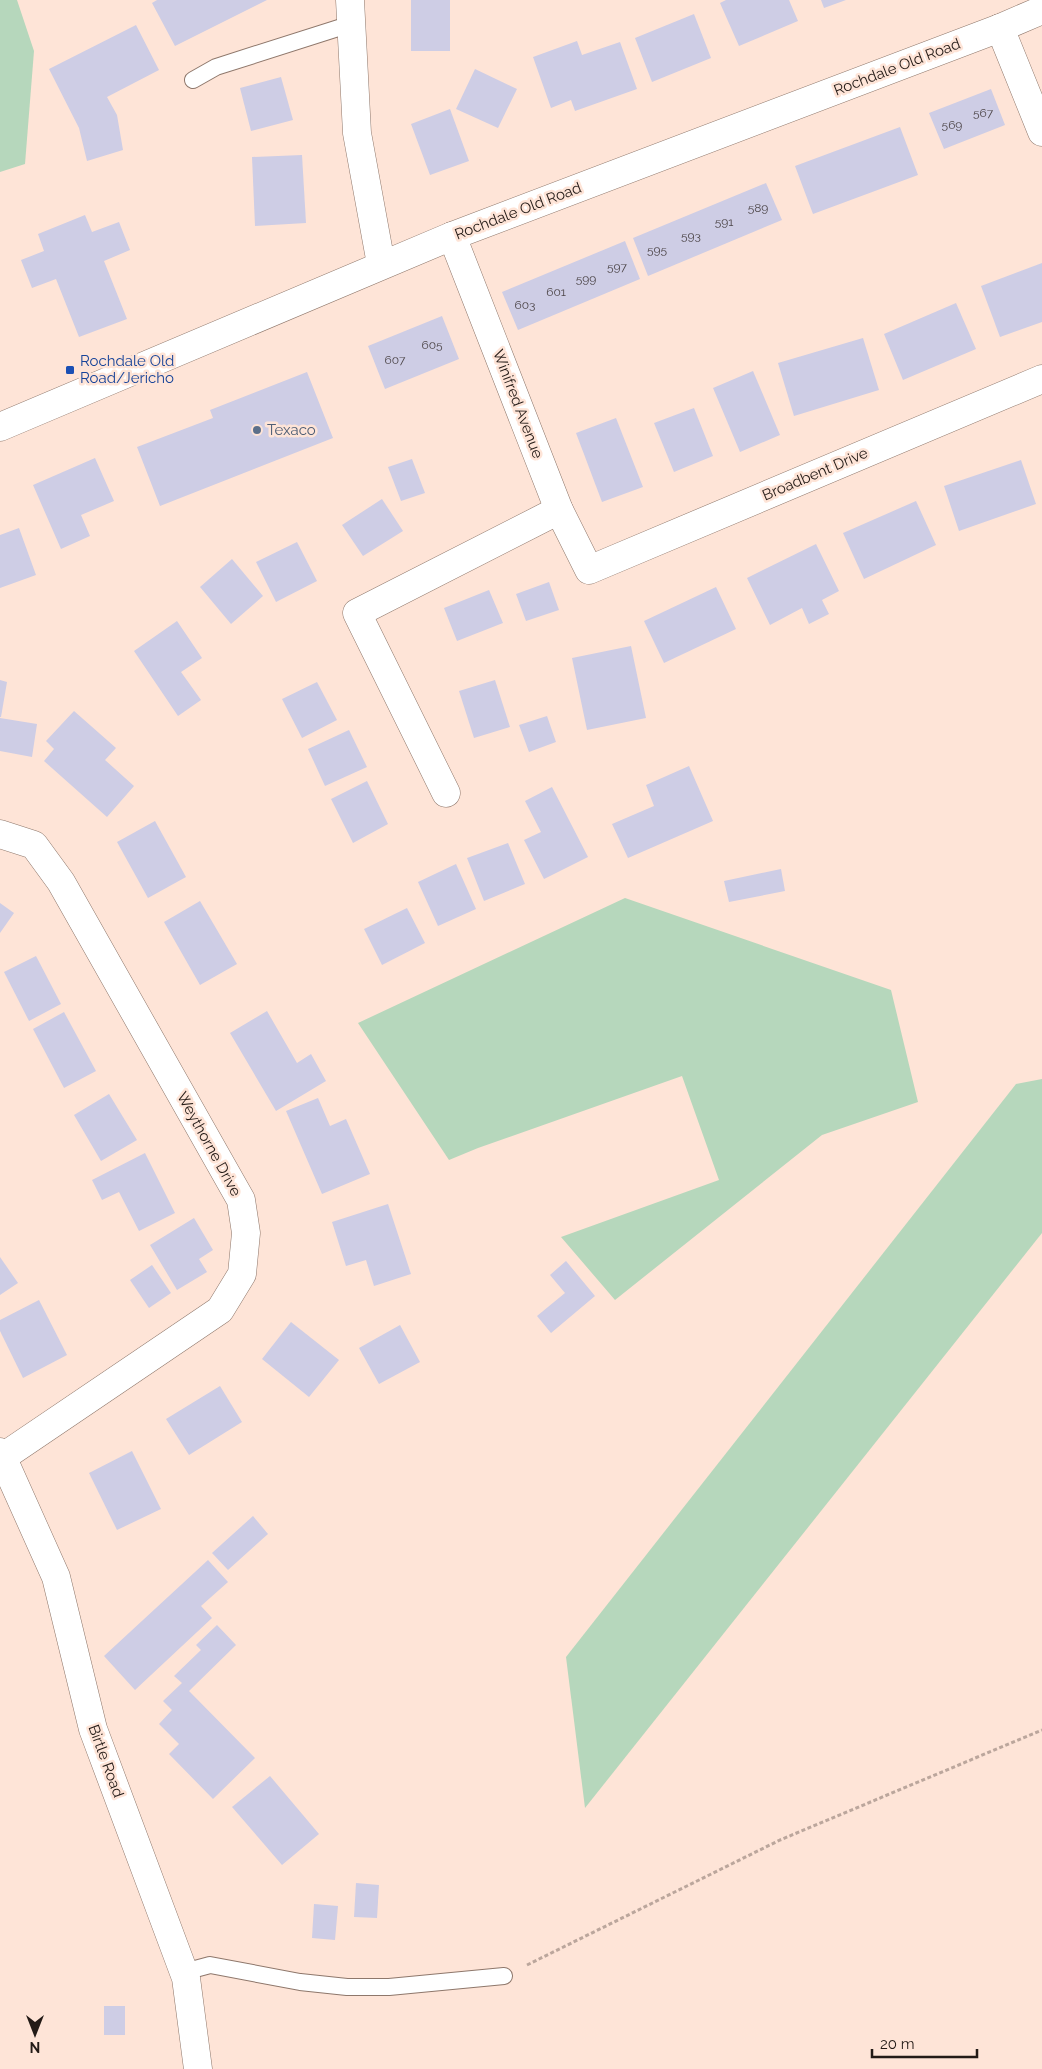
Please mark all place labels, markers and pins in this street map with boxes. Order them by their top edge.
place label: Rochdale Old Road/Jericho [80,352,174,387]
marker: Rochdale Old Road/Jericho [64,364,76,376]
place label: Texaco [267,421,316,439]
marker: Texaco [251,424,263,436]

